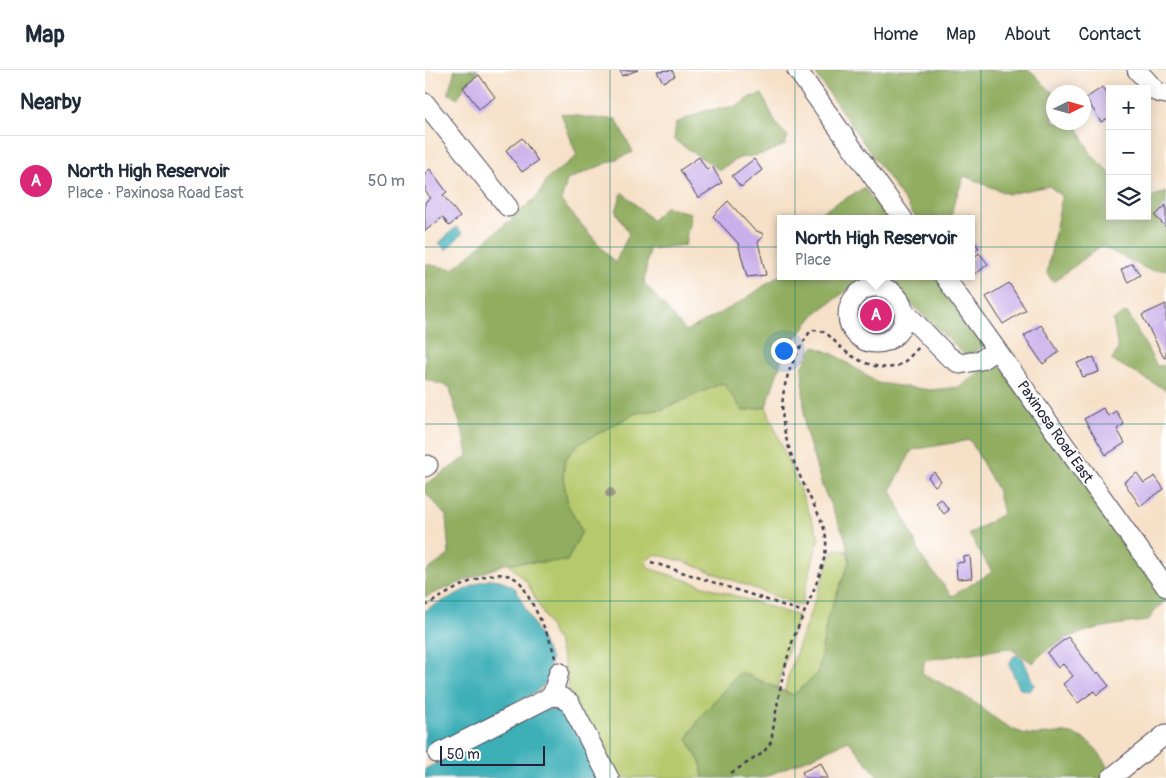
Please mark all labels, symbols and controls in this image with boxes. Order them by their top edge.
text: Map [25,20,65,49]
text: Home [873,23,918,46]
text: Map [946,23,976,46]
text: About [1004,23,1050,46]
text: Contact [1078,23,1141,46]
north arrow [1046,85,1091,130]
map controls [1106,85,1151,220]
button: + [1106,85,1151,130]
text: Nearby [20,89,81,116]
button: − [1106,130,1151,175]
text: North High Reservoir [67,159,230,183]
text: A [31,171,41,191]
text: 50 m [368,171,405,191]
button: layers [1106,175,1151,220]
text: Place · Paxinosa Road East [67,183,244,203]
popup [777,215,975,280]
text: North High Reservoir [795,226,957,250]
text: Place [795,250,831,270]
pin: A [860,296,892,334]
your location [771,338,797,364]
street label: Paxinosa Road East [1013,377,1098,487]
scale bar [440,743,545,766]
text: 50 m [447,746,480,763]

